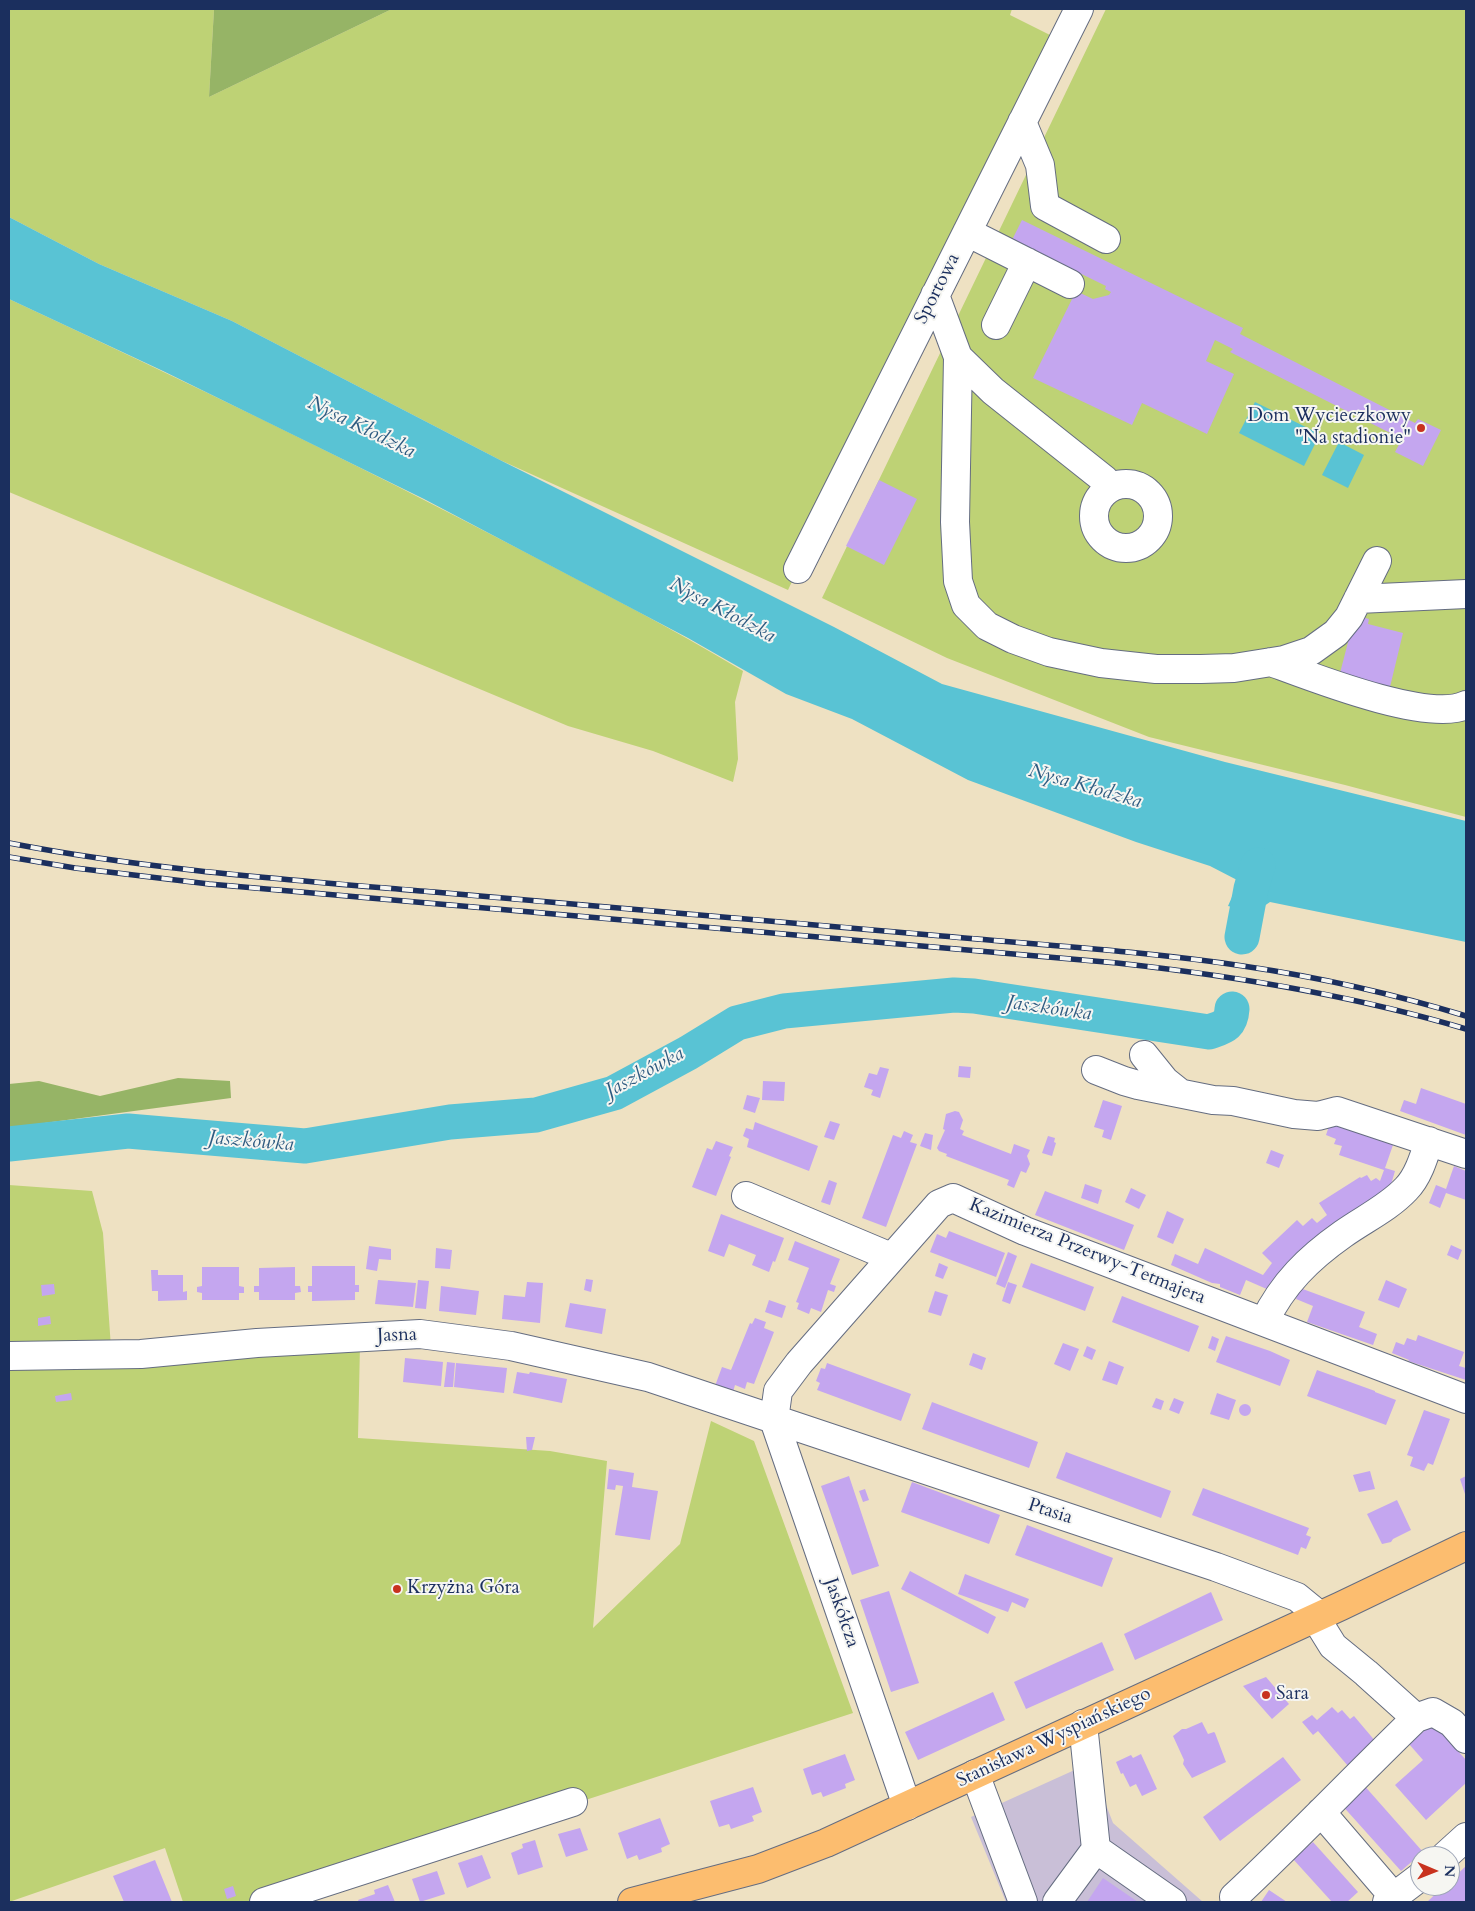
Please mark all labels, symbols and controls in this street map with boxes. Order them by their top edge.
street label: Sportowa [910,250,966,328]
water label: Nysa Kłodzka [303,392,419,464]
place label: Dom Wycieczkowy "Na stadionie" [1248,406,1411,450]
marker: Dom Wycieczkowy "Na stadionie" [1415,422,1427,434]
water label: Nysa Kłodzka [665,573,779,649]
water label: Nysa Kłodzka [1026,759,1144,815]
water label: Jaszkówka [1005,991,1093,1027]
water label: Jaszkówka [602,1042,688,1104]
water label: Jaszkówka [207,1126,295,1158]
street label: Kazimierza Przerwy-Tetmajera [965,1194,1209,1310]
street label: Jasna [377,1324,417,1348]
street label: Ptasia [1025,1494,1075,1530]
street label: Jaskółcza [818,1575,864,1651]
place label: Krzyżna Góra [407,1578,520,1600]
marker: Krzyżna Góra [391,1583,403,1595]
street label: Stanisława Wyspiańskiego [953,1683,1155,1793]
place label: Sara [1276,1684,1309,1706]
marker: Sara [1260,1689,1272,1701]
north arrow [1410,1846,1460,1896]
text: N [1440,1865,1459,1877]

